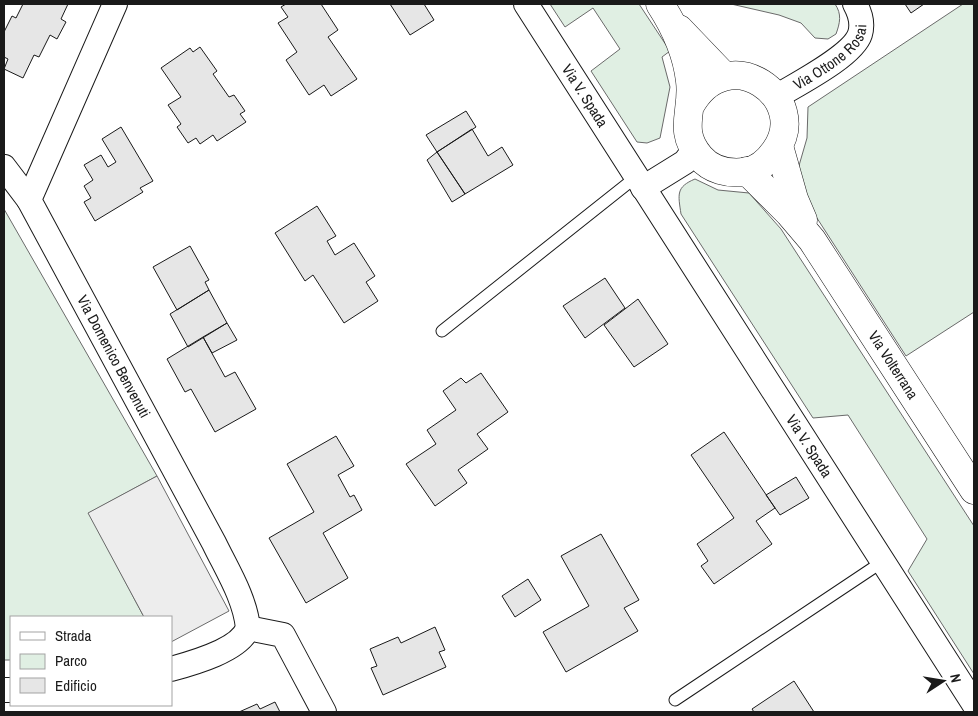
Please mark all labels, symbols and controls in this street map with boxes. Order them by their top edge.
street label: Via Ottone Rosai [789,24,871,95]
street label: Via V. Spada [557,60,613,131]
street label: Via Domenico Benvenuti [72,291,156,422]
street label: Via Volterrana [864,327,924,403]
street label: Via V. Spada [781,410,838,482]
legend [10,616,172,706]
text: Strada [55,625,91,646]
text: Parco [55,650,87,671]
north arrow [918,656,968,706]
text: N [946,672,965,684]
text: Edificio [55,675,97,696]

